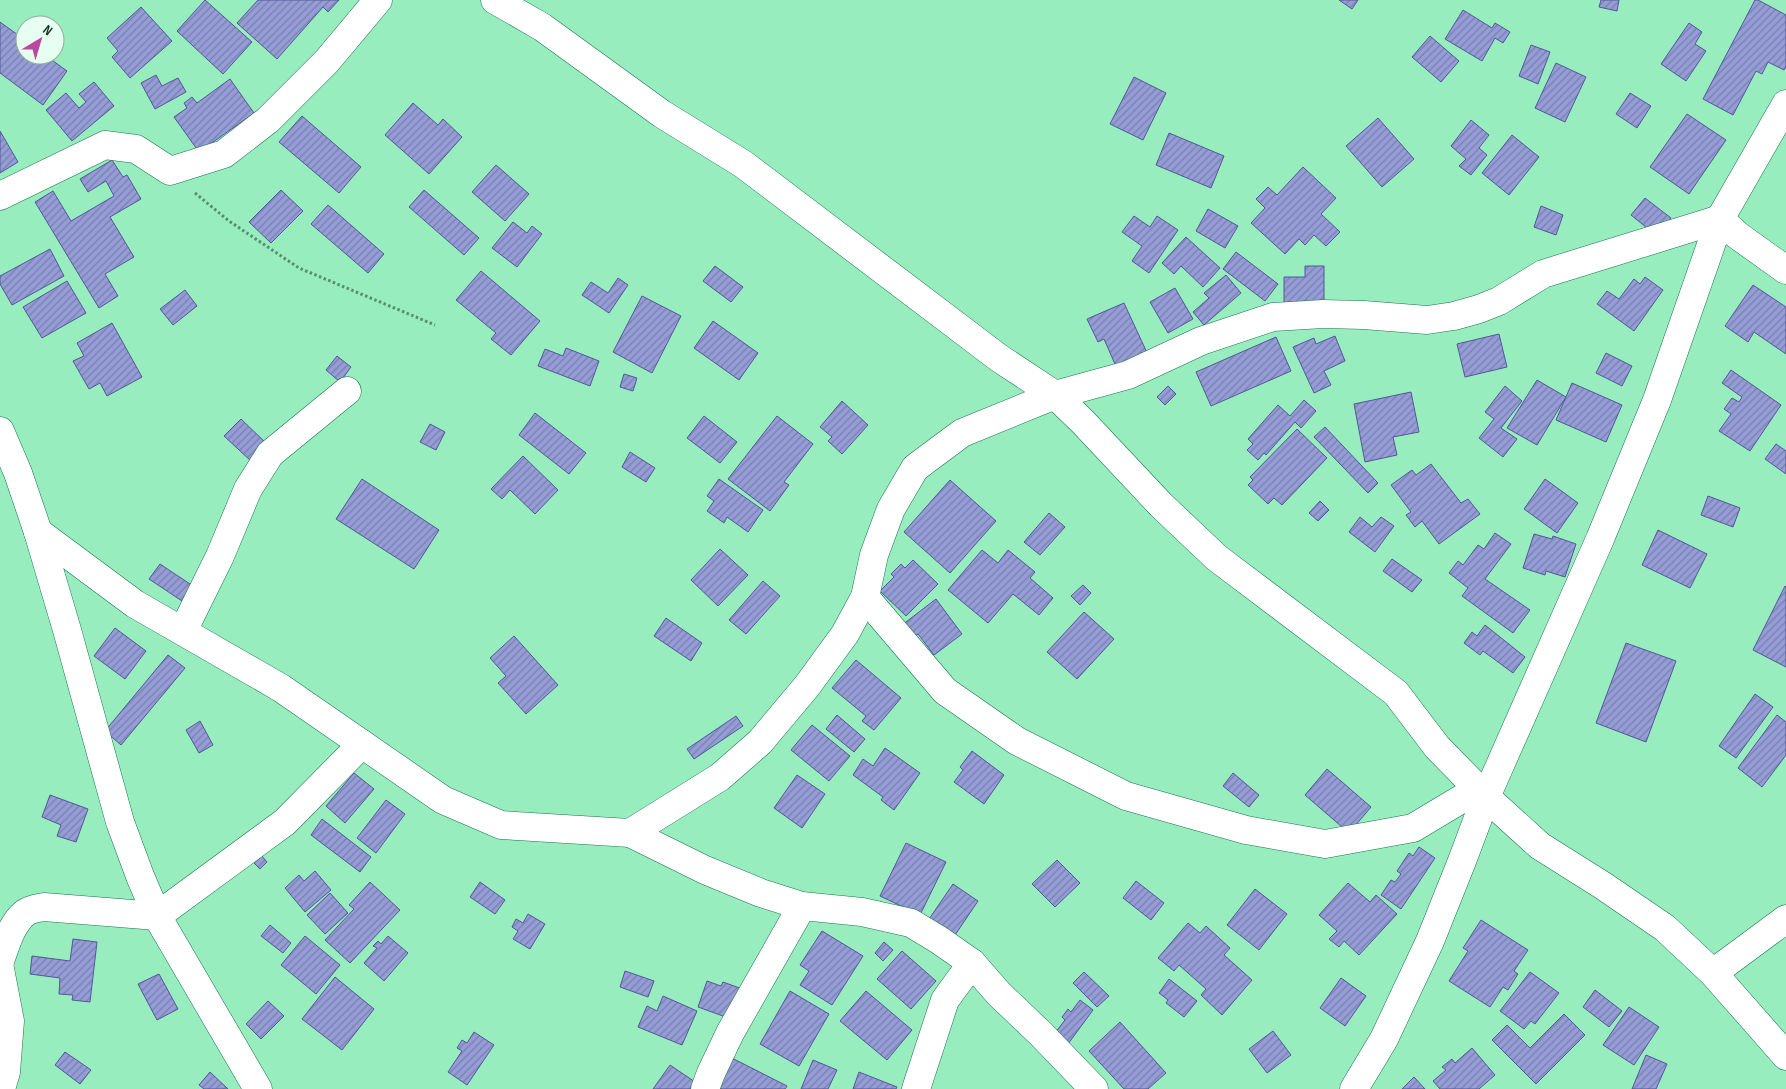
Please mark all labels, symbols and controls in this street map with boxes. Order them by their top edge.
north arrow [15,15,65,65]
text: N [40,21,56,39]

